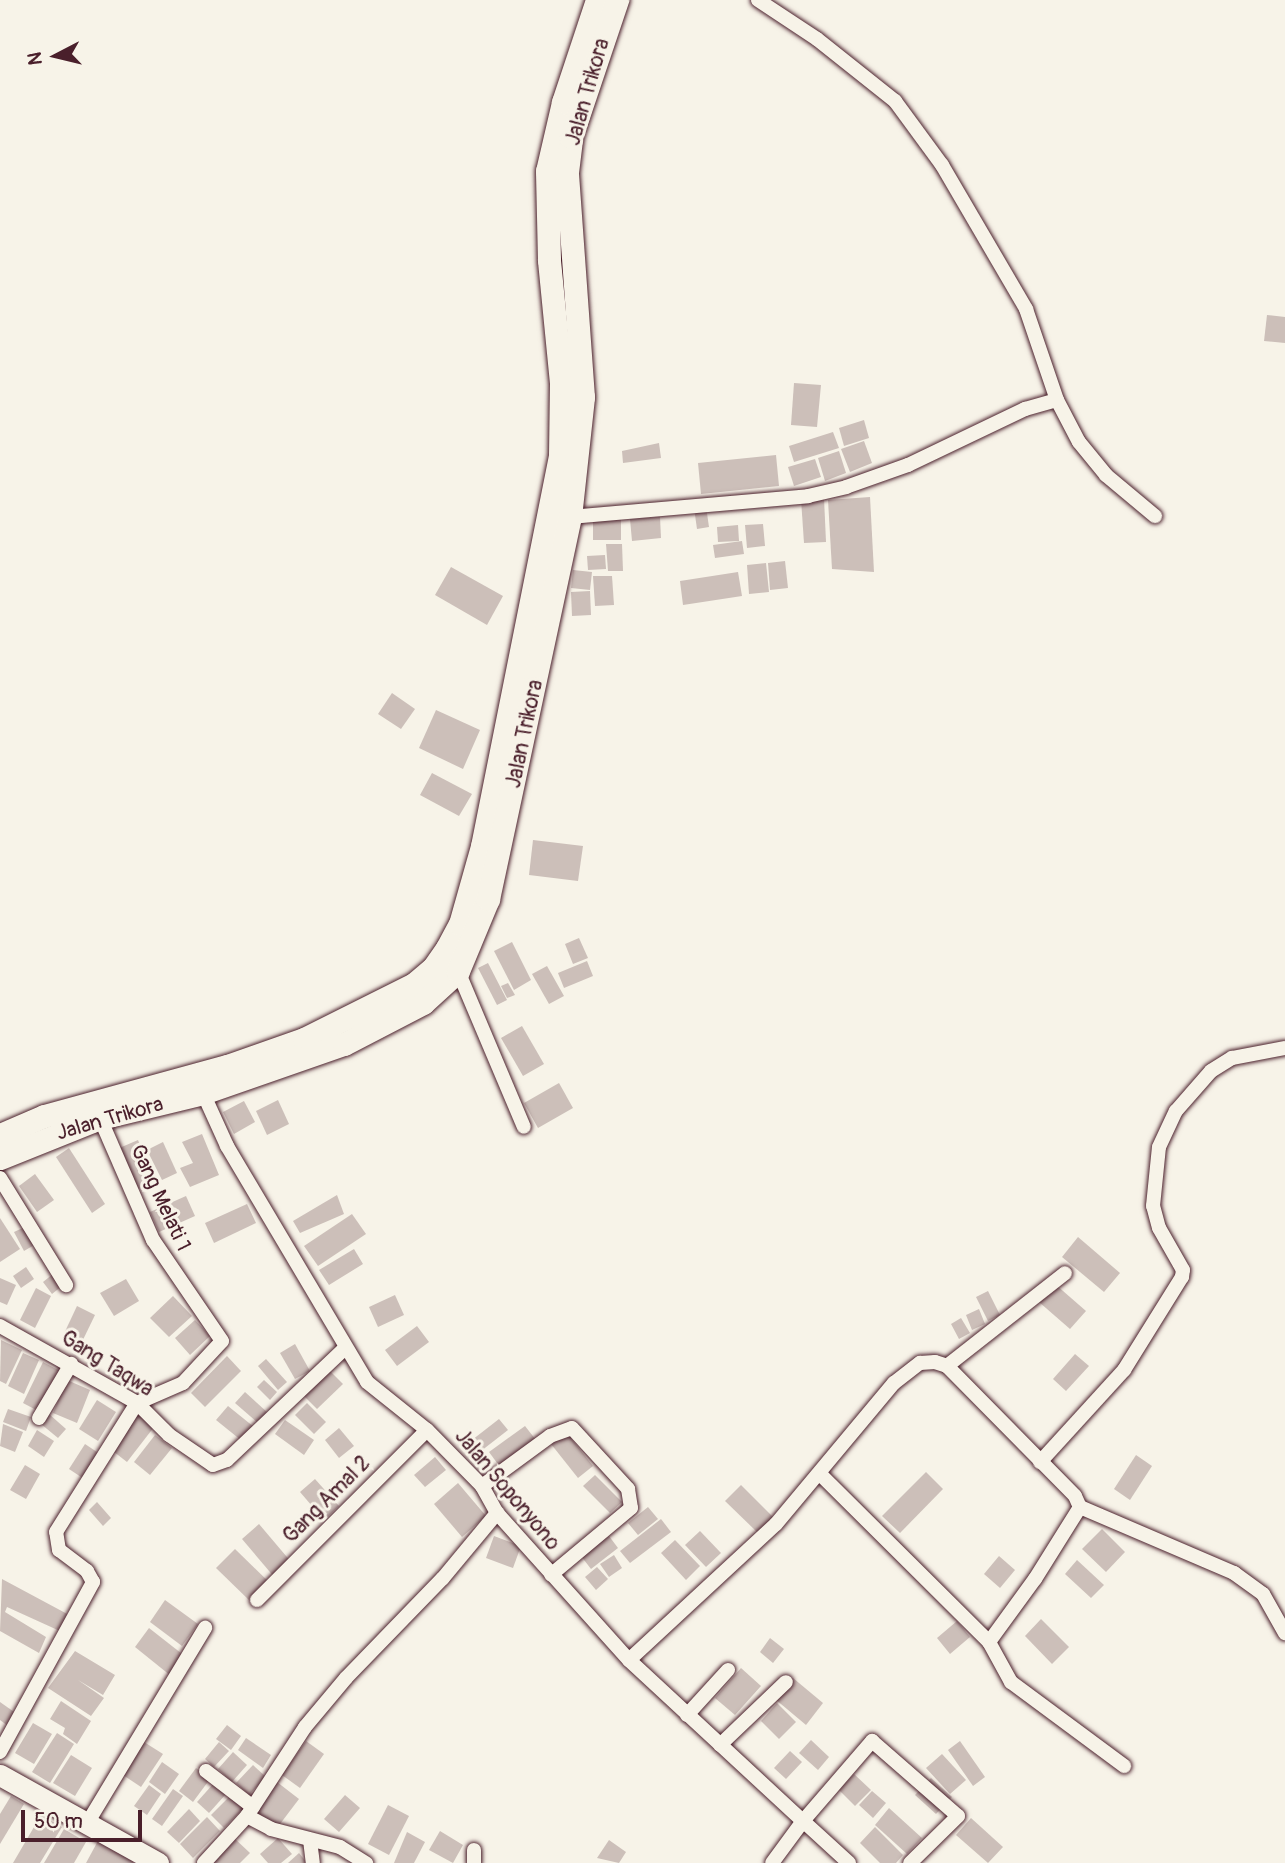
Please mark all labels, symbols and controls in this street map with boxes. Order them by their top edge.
north arrow [21,21,91,91]
street label: Jalan Trikora [561,36,615,148]
text: N [22,51,48,66]
street label: Jalan Trikora [501,678,549,790]
street label: Jalan Trikora [54,1092,166,1146]
street label: Gang Melati 1 [124,1141,196,1255]
street label: Gang Taqwa [56,1326,158,1402]
street label: Jalan Soponyono [449,1424,565,1556]
street label: Gang Amal 2 [278,1451,376,1549]
scale bar [24,1797,145,1841]
text: 50 m [34,1808,83,1835]

